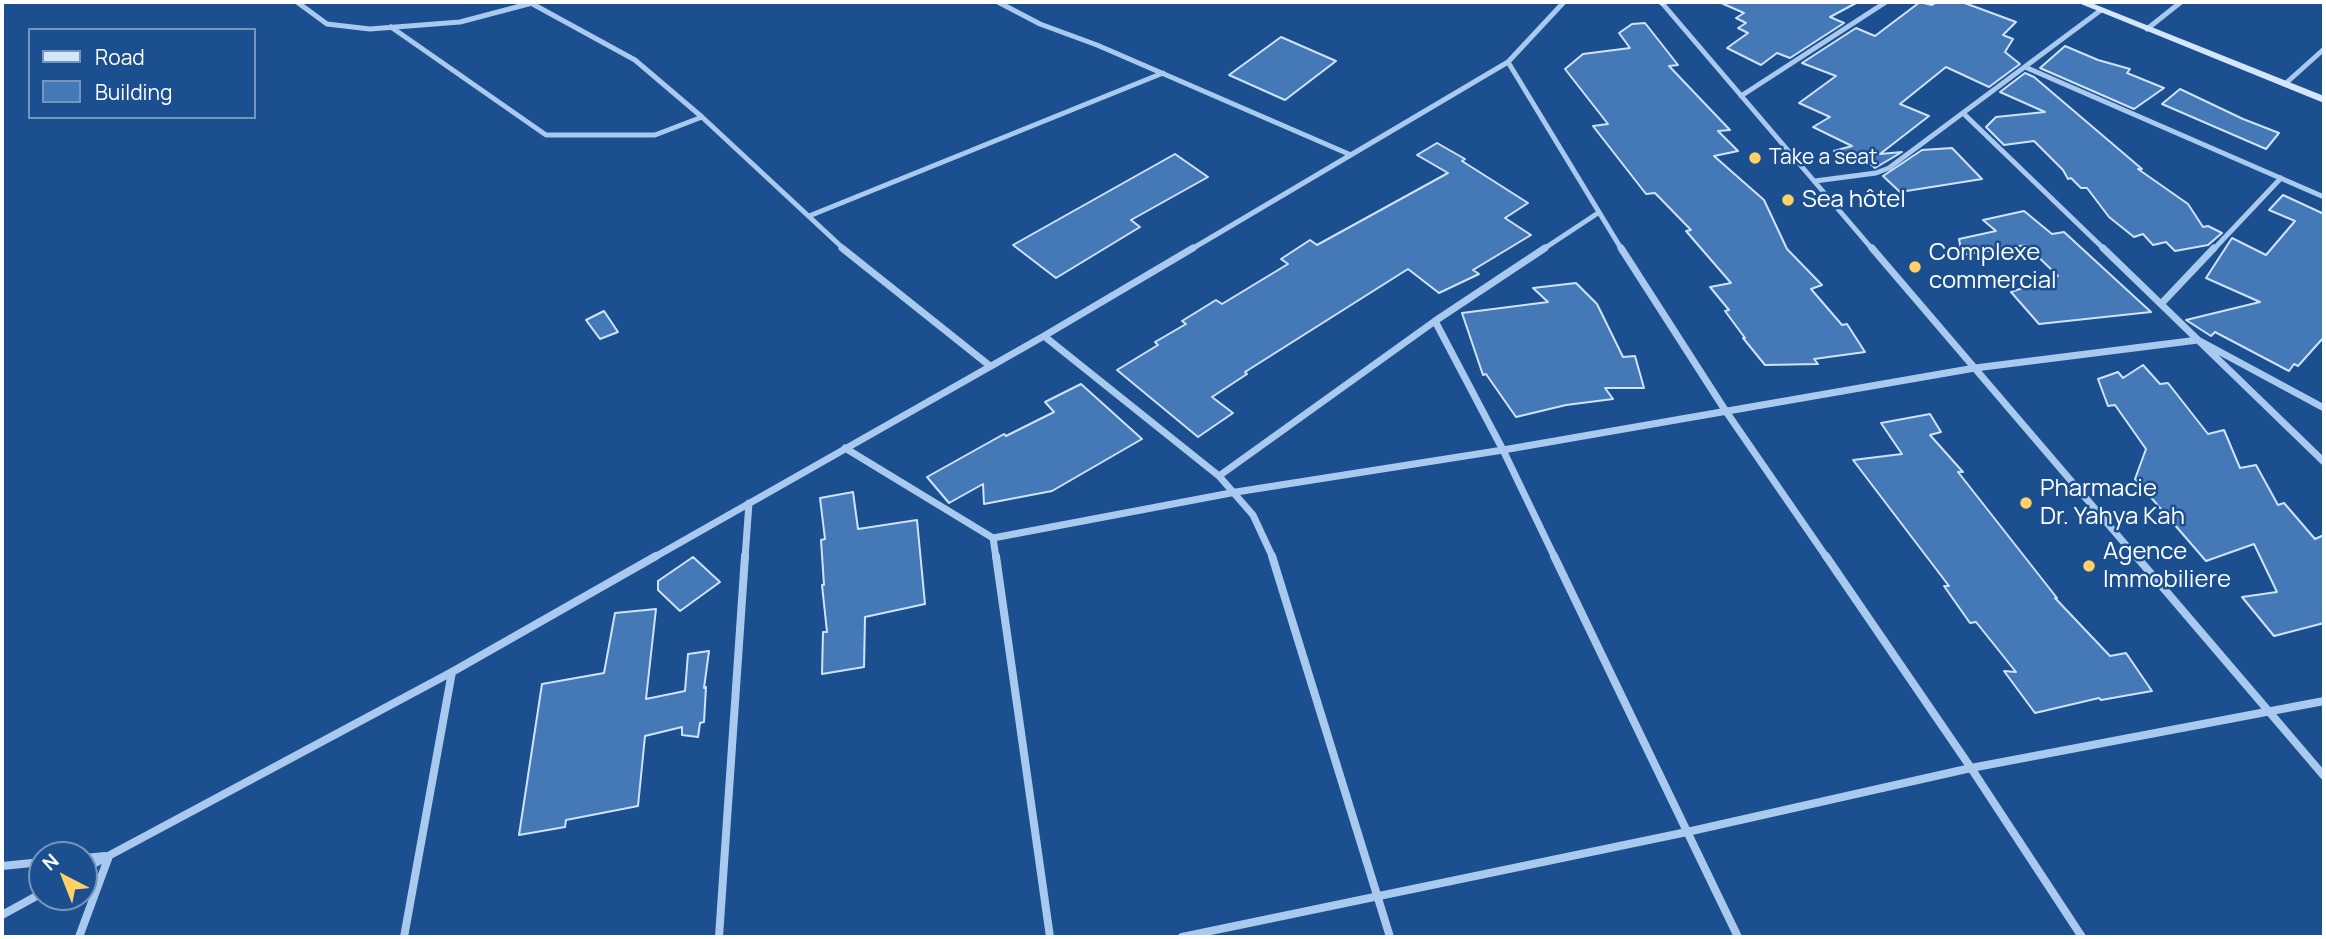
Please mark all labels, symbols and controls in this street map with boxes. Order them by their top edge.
legend [28,28,256,119]
text: Road [95,43,145,71]
text: Building [95,78,172,106]
place label: Take a seat [1769,145,1877,171]
marker: Take a seat [1747,150,1763,166]
place label: Sea hôtel [1802,186,1906,214]
marker: Sea hôtel [1780,192,1796,208]
place label: Complexe commercial [1929,239,2057,295]
marker: Complexe commercial [1907,259,1923,275]
place label: Pharmacie Dr. Yahya Kah [2040,475,2185,531]
marker: Pharmacie Dr. Yahya Kah [2018,495,2034,511]
place label: Agence Immobiliere [2103,538,2231,594]
marker: Agence Immobiliere [2081,558,2097,574]
north arrow [28,841,98,911]
text: N [37,848,64,876]

